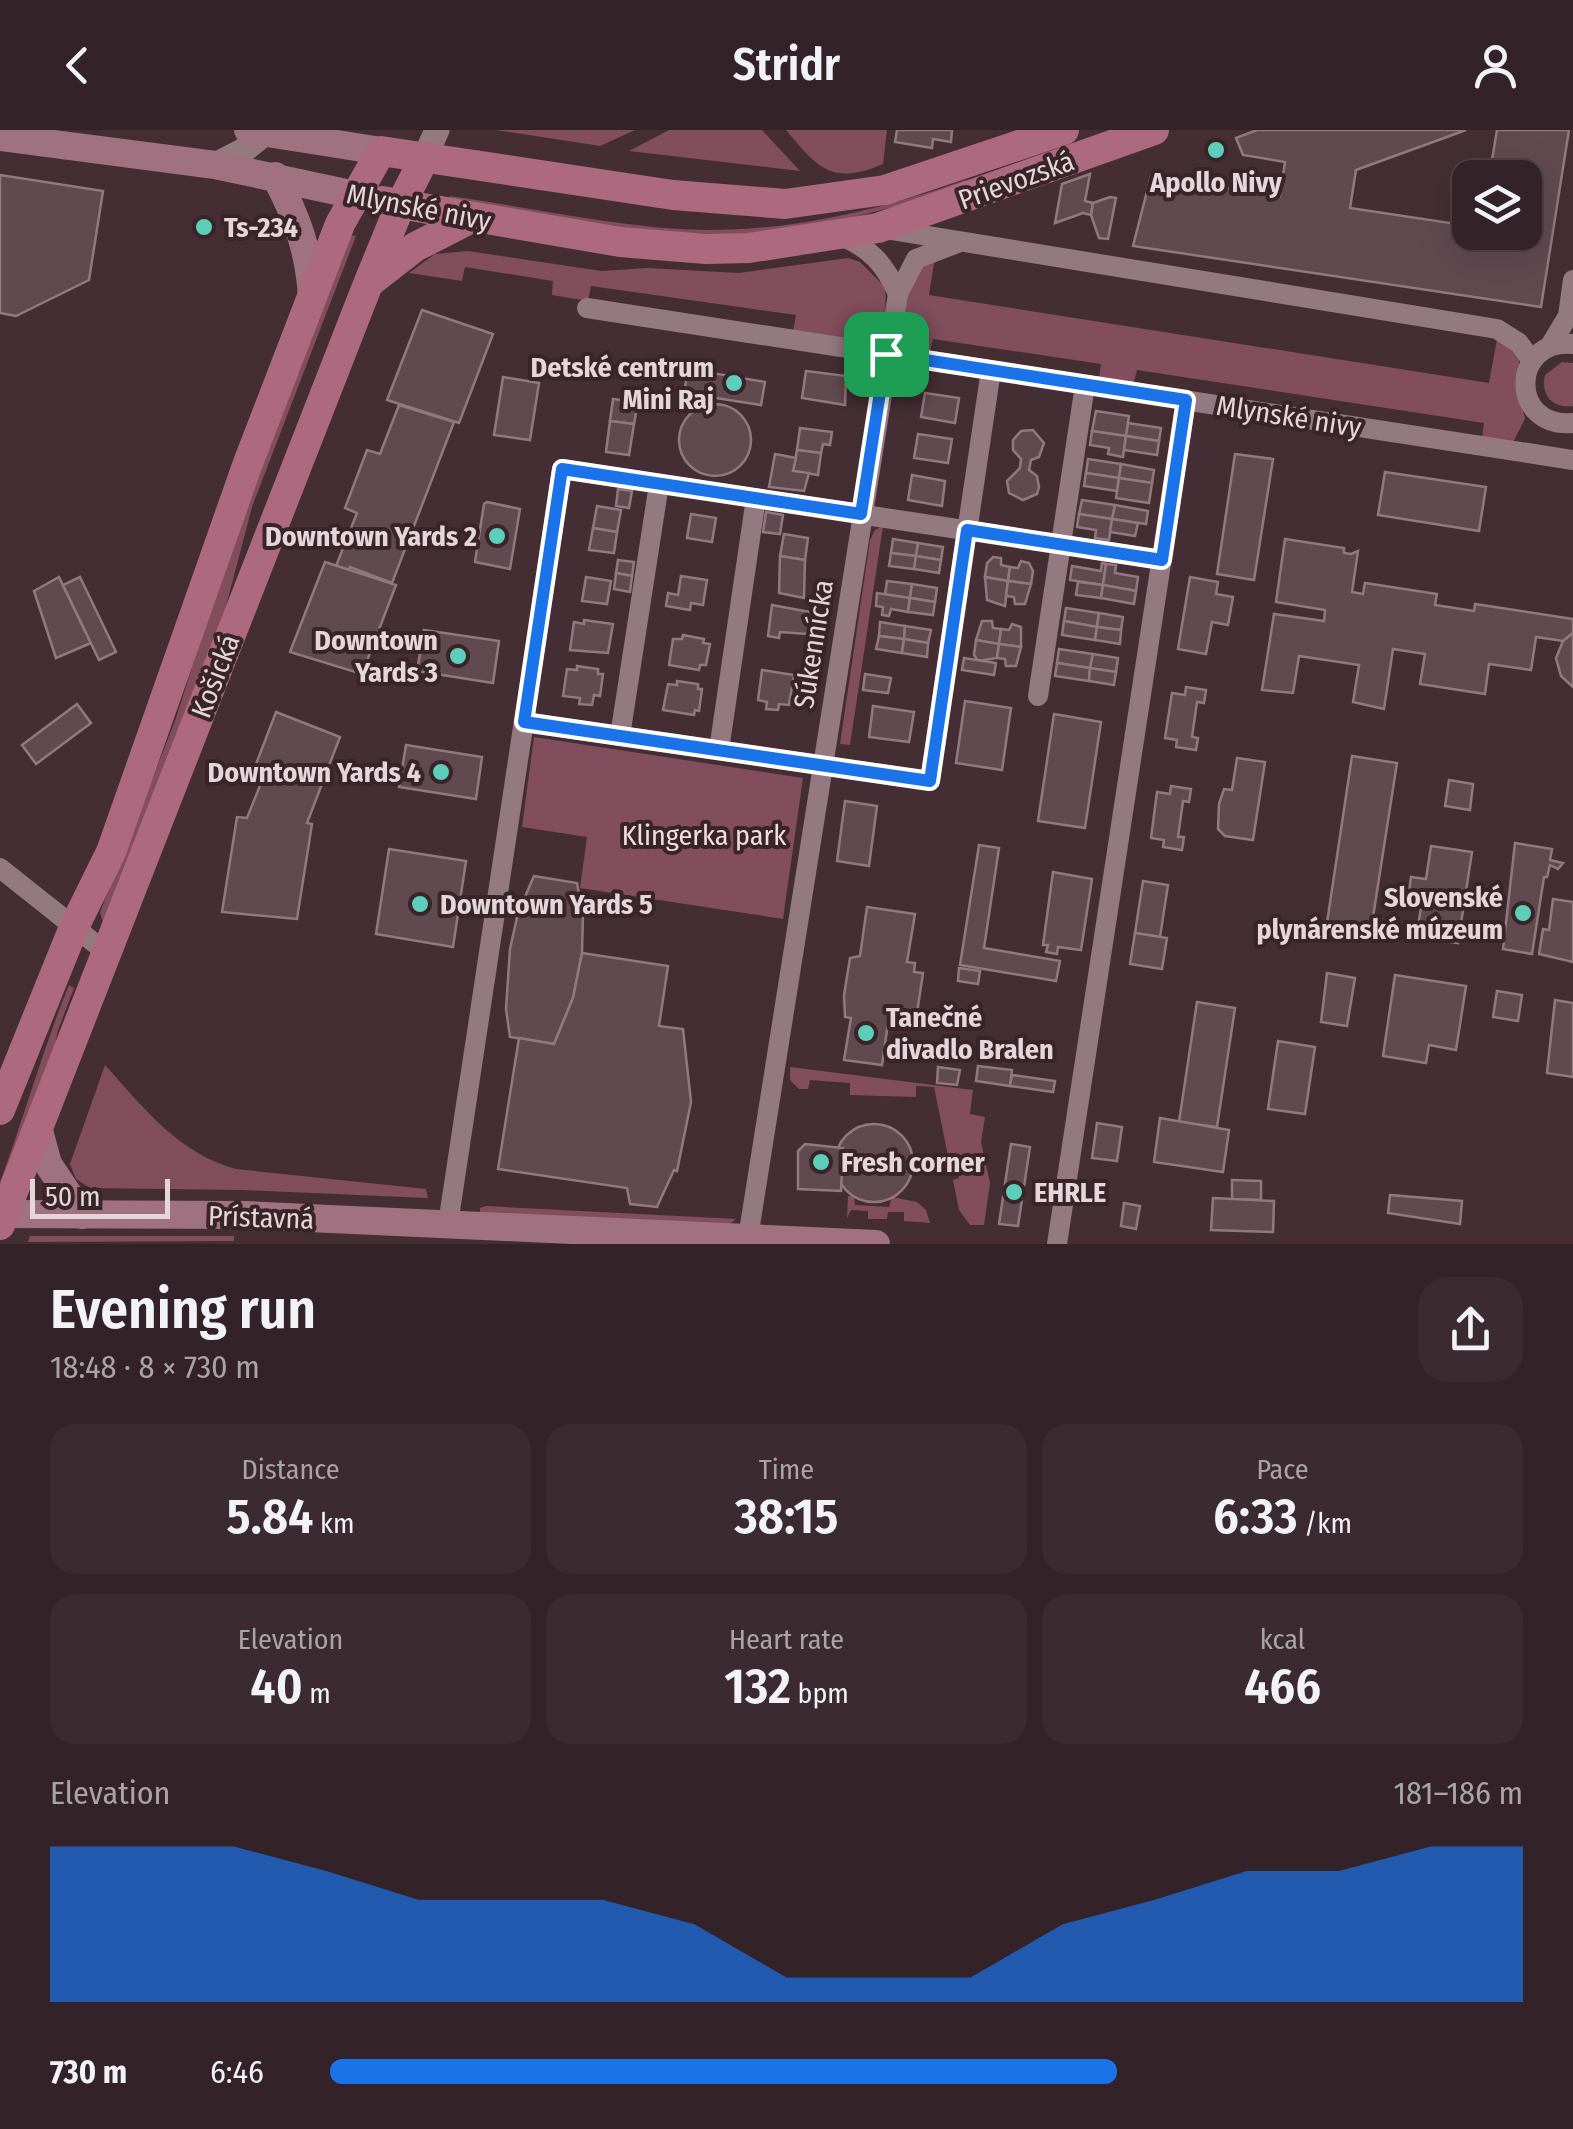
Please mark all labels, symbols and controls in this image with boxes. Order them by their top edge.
icon: back [50,38,105,93]
text: Stridr [733,38,840,92]
icon: person [1468,38,1523,93]
marker: Apollo Nivy [1205,139,1227,161]
street label: Prievozská [954,144,1079,217]
map controls [1452,160,1542,250]
button: layers [1452,160,1542,250]
place label: Apollo Nivy [1149,166,1283,199]
street label: Mlynské nivy [344,177,494,238]
place label: Ts-234 [224,211,298,244]
marker: Ts-234 [193,216,215,238]
pin [844,312,929,397]
icon: arrive [859,327,914,382]
place label: Detské centrum Mini Raj [531,351,714,416]
marker: Detské centrum Mini Raj [723,372,745,394]
street label: Mlynské nivy [1214,389,1364,444]
place label: Downtown Yards 2 [265,520,477,553]
marker: Downtown Yards 2 [486,525,508,547]
street label: Súkennícka [787,577,840,711]
place label: Downtown Yards 3 [314,624,438,689]
street label: Košická [185,630,246,722]
marker: Downtown Yards 3 [447,645,469,667]
place label: Downtown Yards 4 [208,756,421,789]
marker: Downtown Yards 4 [430,761,452,783]
park label: Klingerka park [622,819,787,852]
place label: Slovenské plynárenské múzeum [1257,881,1503,946]
place label: Downtown Yards 5 [440,888,653,921]
marker: Downtown Yards 5 [409,893,431,915]
marker: Slovenské plynárenské múzeum [1512,902,1534,924]
place label: Tanečné divadlo Bralen [886,1001,1054,1066]
marker: Tanečné divadlo Bralen [855,1022,877,1044]
place label: Fresh corner [841,1146,986,1179]
marker: Fresh corner [810,1151,832,1173]
scale bar [30,1174,170,1218]
place label: EHRLE [1034,1176,1106,1209]
text: 50 m [45,1180,101,1213]
marker: EHRLE [1003,1181,1025,1203]
street label: Prístavná [207,1199,315,1236]
text: Evening run [50,1277,316,1343]
button: share [1418,1277,1523,1382]
text: 18:48 · 8 × 730 m [50,1348,260,1386]
text: Distance [241,1453,340,1486]
text: Time [759,1453,814,1486]
text: Pace [1256,1453,1309,1486]
text: 5.84 [226,1486,313,1546]
text: 38:15 [734,1486,839,1546]
text: 6:33 [1213,1486,1298,1546]
text: km [313,1507,355,1540]
text: /km [1298,1507,1352,1540]
text: Elevation [238,1623,343,1656]
text: Heart rate [729,1623,844,1656]
text: kcal [1260,1623,1305,1656]
text: 40 [250,1656,303,1716]
text: 132 [724,1656,791,1716]
text: 466 [1244,1656,1321,1716]
text: m [303,1677,331,1710]
text: bpm [791,1677,849,1710]
text: Elevation [50,1774,170,1812]
text: 181–186 m [1393,1774,1523,1812]
text: 730 m [50,2053,127,2091]
text: 6:46 [210,2053,264,2091]

